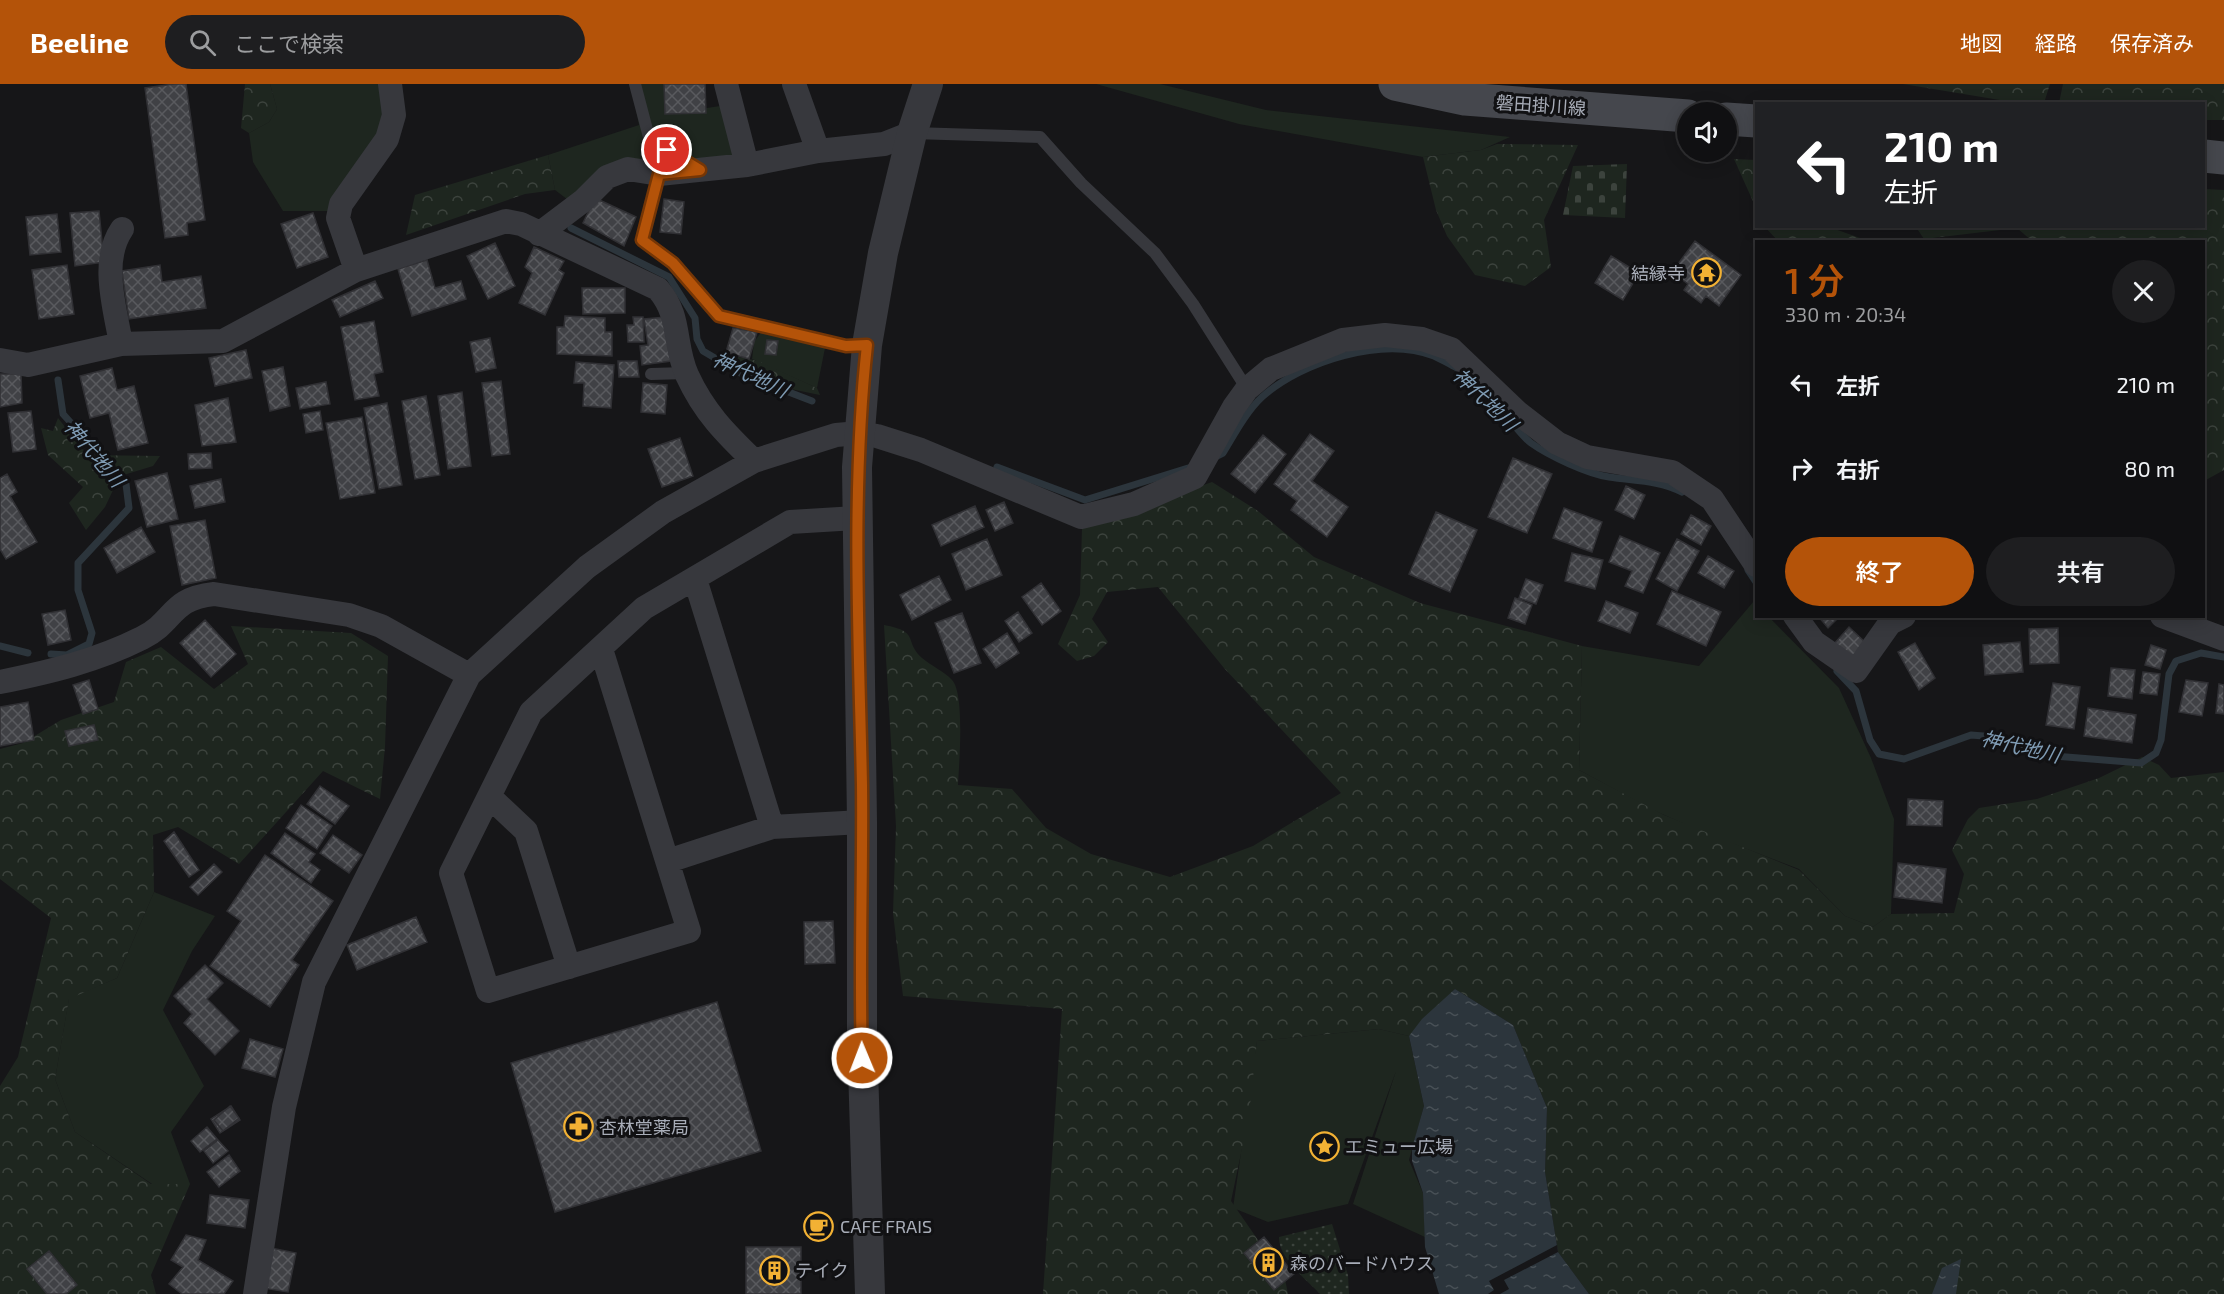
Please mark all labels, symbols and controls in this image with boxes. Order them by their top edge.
search box [165,15,585,69]
text: Beeline [30,25,129,59]
icon: search [186,26,219,59]
text: ここで検索 [234,30,344,56]
text: 地図 [1960,30,2002,55]
text: 経路 [2035,30,2077,55]
text: 保存済み [2110,30,2194,55]
street label: 磐田掛川線 [1495,91,1587,119]
map controls [1677,102,1737,162]
button: sound [1677,102,1737,162]
text: 210 m [1884,120,1999,170]
pin [641,124,692,175]
icon: left [1785,126,1863,204]
icon: arrive [650,133,683,166]
text: 左折 [1884,175,1938,207]
temple icon: 結縁寺 [1690,257,1722,289]
text: 1 分 [1785,258,1844,301]
button: close [2112,260,2175,323]
place label: 結縁寺 [1631,262,1685,284]
text: 330 m · 20:34 [1785,302,1906,326]
water label: 神代地川 [710,346,794,403]
water label: 神代地川 [1449,363,1525,437]
icon: left [1785,368,1818,401]
text: 210 m [2116,371,2175,397]
text: 左折 [1836,372,1880,398]
water label: 神代地川 [60,415,131,493]
icon: right [1785,452,1818,485]
text: 80 m [2124,455,2175,481]
text: 右折 [1836,456,1880,482]
button: 終了 [1785,537,1974,606]
button: 共有 [1986,537,2175,606]
water label: 神代地川 [1979,725,2065,767]
position arrow [830,1026,894,1090]
pharmacy icon: 杏林堂薬局 [562,1111,594,1143]
place label: 杏林堂薬局 [599,1116,689,1138]
place icon: エミュー広場 [1308,1130,1340,1162]
place label: エミュー広場 [1345,1135,1453,1157]
cafe icon: CAFE FRAIS [803,1210,835,1242]
place label: CAFE FRAIS [840,1215,932,1237]
building icon: 森のバードハウス [1253,1247,1285,1279]
place label: 森のバードハウス [1290,1252,1434,1274]
building icon: テイク [758,1254,790,1286]
place label: テイク [795,1259,849,1281]

